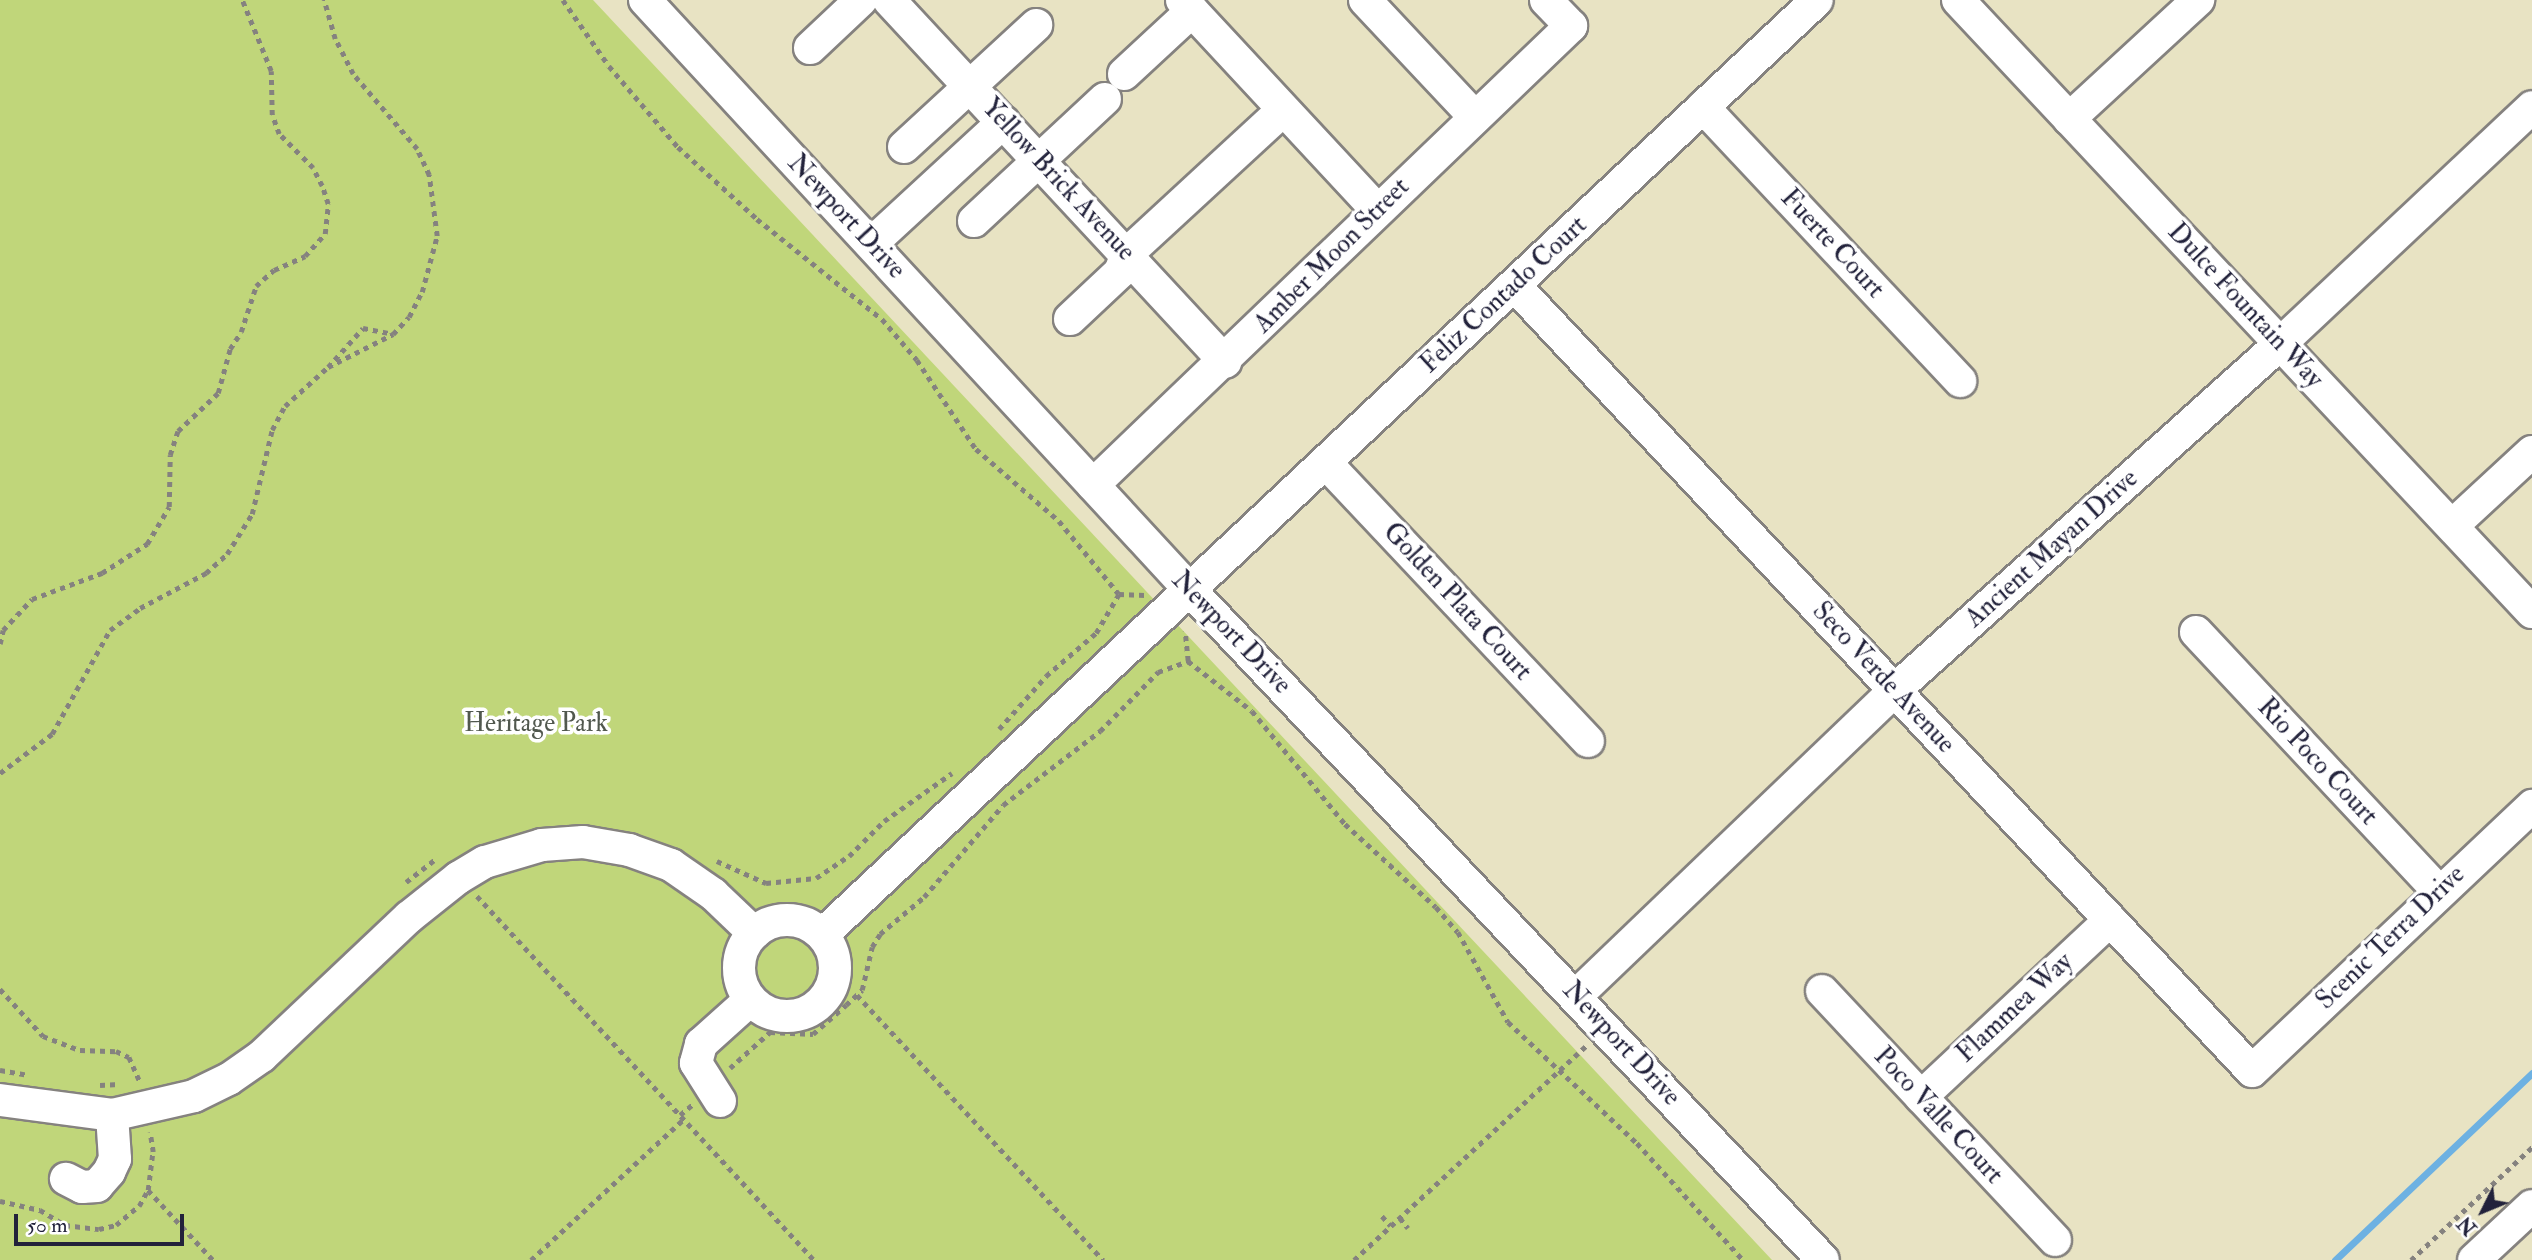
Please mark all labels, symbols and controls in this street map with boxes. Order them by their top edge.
street label: Yellow Brick Avenue [975,92,1141,268]
street label: Newport Drive [781,148,911,286]
street label: Amber Moon Street [1248,172,1416,340]
street label: Fuerte Court [1774,183,1890,305]
street label: Feliz Contado Court [1414,210,1594,380]
street label: Dulce Fountain Way [2161,217,2329,395]
street label: Ancient Mayan Drive [1959,463,2145,635]
street label: Golden Plata Court [1376,517,1538,687]
street label: Newport Drive [1165,565,1297,701]
street label: Seco Verde Avenue [1805,596,1961,760]
street label: Rio Poco Court [2250,692,2384,832]
park label: Heritage Park [464,708,608,740]
street label: Scenic Terra Drive [2310,859,2472,1017]
street label: Flammea Way [1951,946,2079,1070]
street label: Newport Drive [1556,975,1686,1113]
street label: Poco Valle Court [1867,1041,2009,1191]
north arrow [2448,1176,2518,1246]
scale bar [18,1200,187,1244]
text: N [2453,1211,2482,1240]
text: 50 m [27,1212,68,1239]

